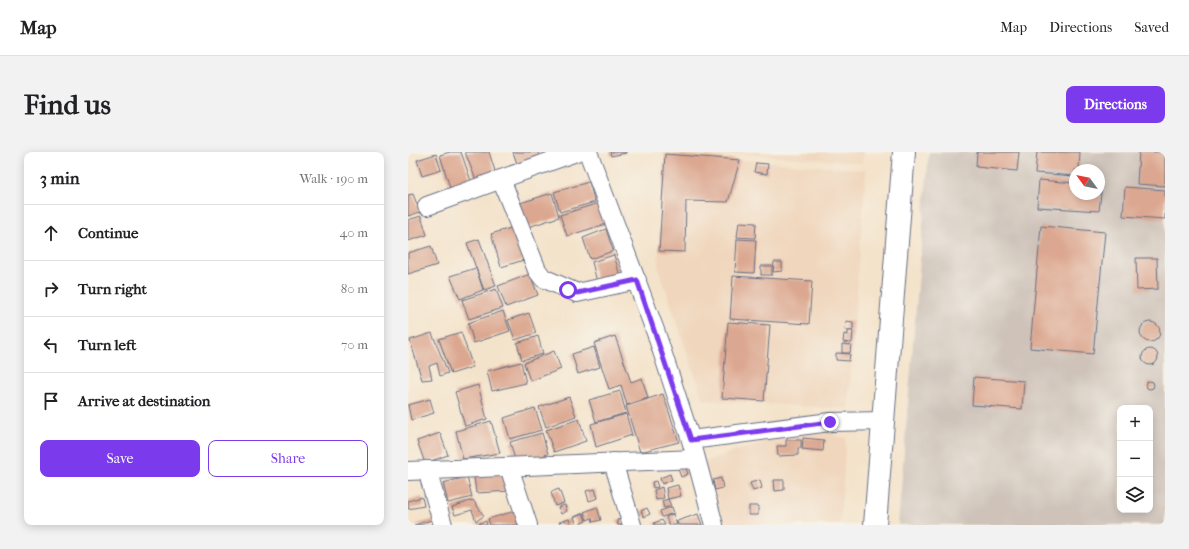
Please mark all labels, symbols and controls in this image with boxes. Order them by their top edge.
text: Map [20,17,56,39]
text: Map [1000,19,1027,36]
text: Directions [1049,19,1112,36]
text: Saved [1134,19,1169,36]
button: Directions [1066,86,1165,123]
text: Find us [24,88,111,121]
north arrow [1069,164,1105,200]
text: 3 min [40,168,80,188]
text: Walk · 190 m [299,171,368,186]
icon: ahead [40,222,62,244]
text: Continue [78,224,138,242]
text: 40 m [340,225,368,240]
icon: right [40,278,62,300]
text: Turn right [78,280,147,298]
text: 80 m [341,281,368,296]
route start [559,281,577,299]
icon: left [40,334,62,356]
text: Turn left [78,336,136,354]
text: 70 m [341,337,368,352]
icon: arrive [40,390,62,412]
text: Arrive at destination [78,392,210,410]
map controls [1117,405,1153,513]
button: + [1117,405,1153,441]
route end [821,413,839,431]
button: Save [40,440,200,477]
button: Share [208,440,368,477]
button: − [1117,441,1153,477]
button: layers [1117,477,1153,513]

